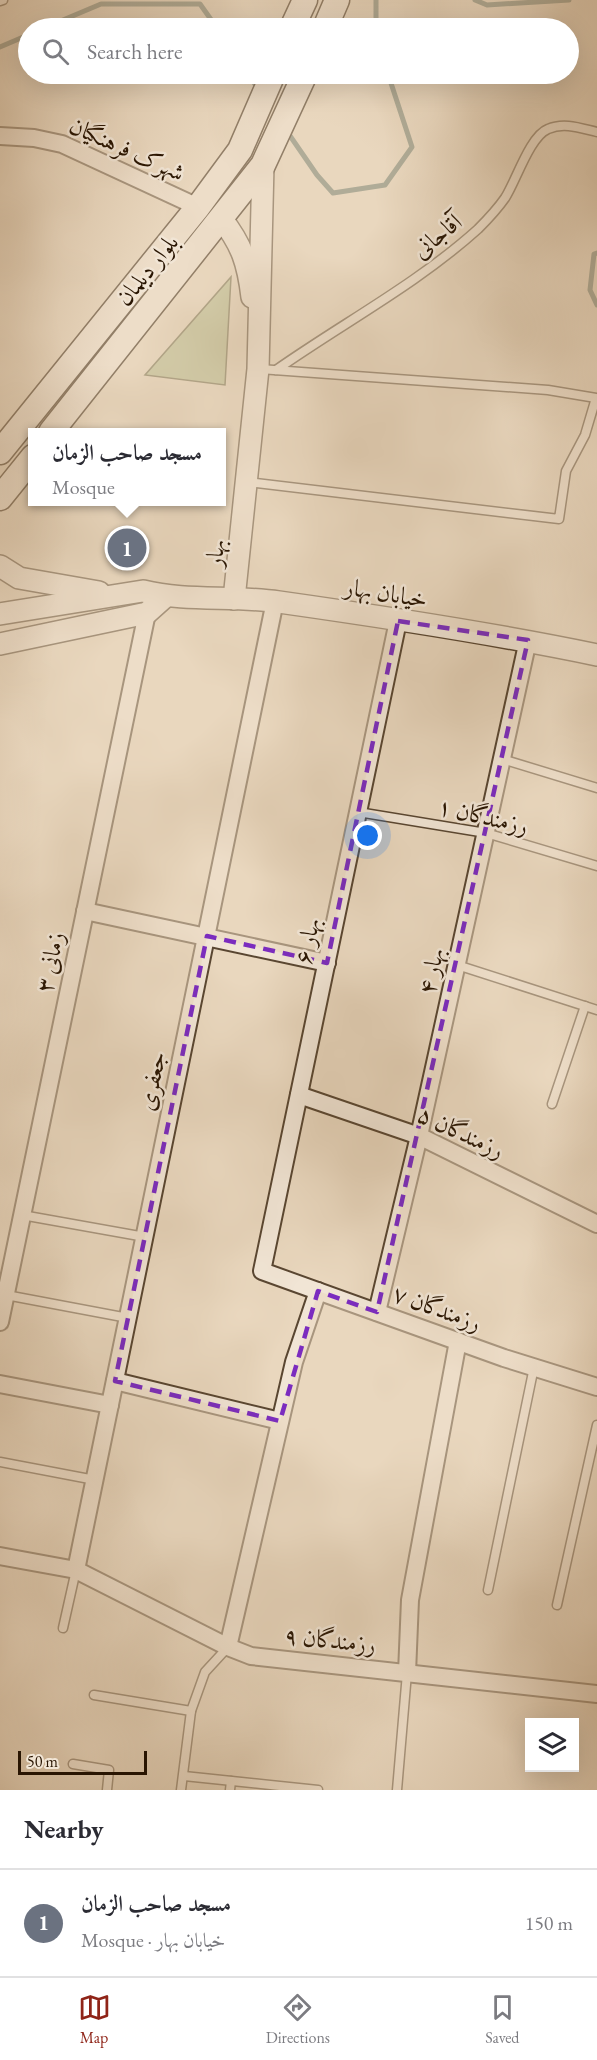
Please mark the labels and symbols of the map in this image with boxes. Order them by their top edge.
street label: شهرک فرهنگیان [65,109,190,188]
street label: آقاجانی [405,204,470,265]
street label: بلوار دیلمان [108,227,185,312]
pin: 1 [108,526,146,570]
street label: بهار [197,537,232,571]
street label: خیابان بهار [340,570,430,614]
street label: رزمندگان ۱ [435,790,531,841]
your location [353,821,382,850]
street label: بهار ۶ [286,915,327,967]
street label: زمانی ۳ [28,929,71,995]
street label: بهار ۴ [410,945,451,997]
street label: جعفری [130,1048,173,1114]
street label: رزمندگان ۵ [413,1098,510,1165]
street label: رزمندگان ۷ [389,1277,486,1338]
street label: رزمندگان ۹ [283,1619,377,1660]
scale bar [18,1748,147,1776]

